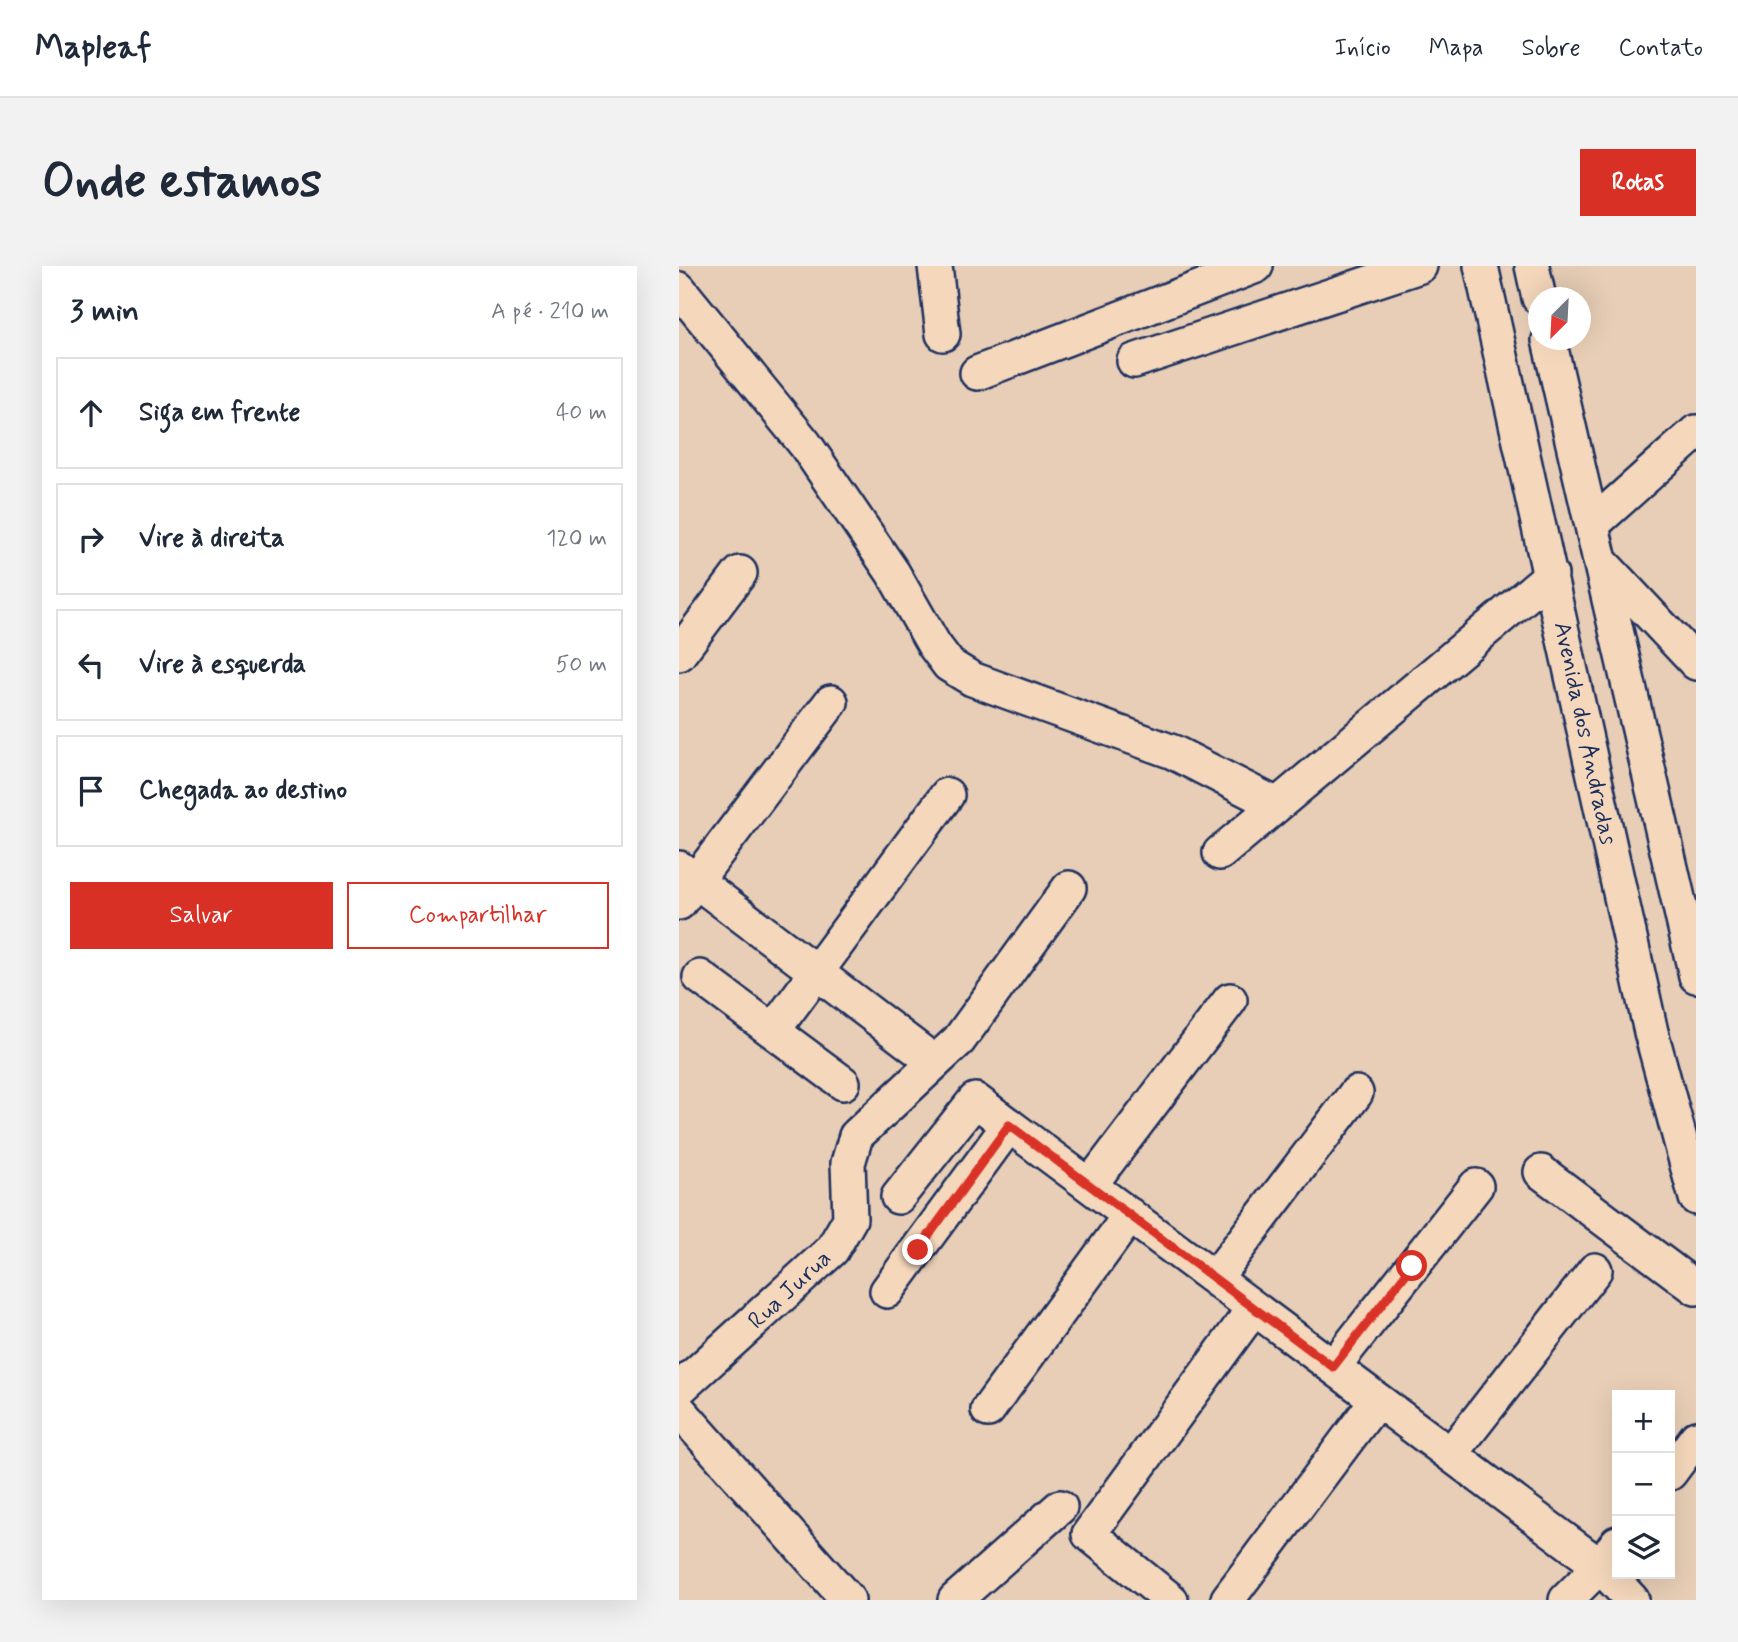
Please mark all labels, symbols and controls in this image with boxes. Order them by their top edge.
text: Mapleaf [35,26,151,70]
text: Início [1334,33,1391,64]
text: Mapa [1429,33,1483,64]
text: Sobre [1521,33,1581,64]
text: Contato [1619,33,1703,64]
button: Rotas [1580,149,1696,216]
text: Onde estamos [42,150,322,215]
north arrow [1528,287,1591,350]
text: 3 min [70,292,139,331]
text: A pé · 210 m [491,297,609,327]
icon: ahead [72,394,110,432]
text: Siga em frente [139,396,300,430]
text: 40 m [556,398,607,428]
icon: right [72,520,110,558]
text: Vire à direita [139,522,285,556]
text: 120 m [546,524,607,554]
street label: Avenida dos Andradas [1546,619,1623,848]
icon: left [72,646,110,684]
text: Vire à esquerda [139,648,306,682]
text: 50 m [556,650,607,680]
icon: arrive [72,772,110,810]
text: Chegada ao destino [139,774,347,808]
button: Salvar [70,882,333,949]
button: Compartilhar [347,882,609,949]
route end [902,1234,933,1265]
street label: Rua Jurua [742,1243,838,1337]
route start [1396,1250,1427,1281]
map controls [1612,1390,1675,1579]
button: + [1612,1390,1675,1453]
button: − [1612,1453,1675,1516]
button: layers [1612,1516,1675,1579]

